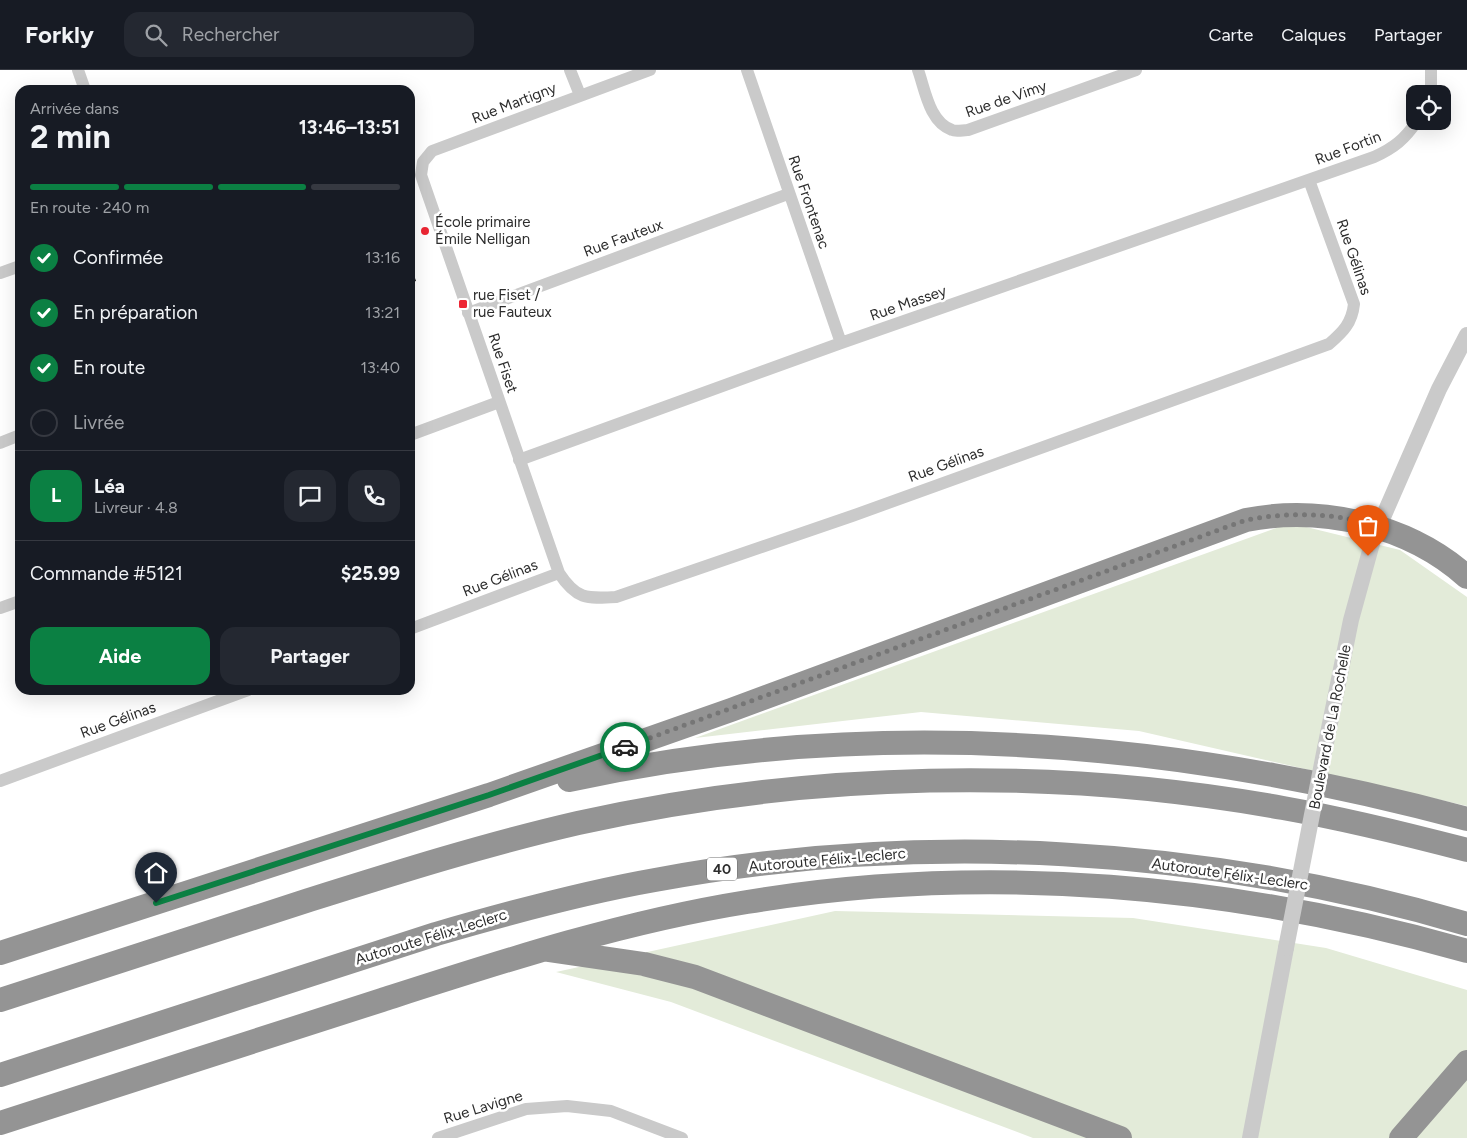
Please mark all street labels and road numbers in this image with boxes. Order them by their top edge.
street label: Rue de Vimy [963,77,1049,121]
street label: Rue Martigny [469,79,559,127]
street label: Rue Fortin [1313,127,1383,169]
street label: Rue Frontenac [785,153,833,251]
street label: Rue Fauteux [581,215,665,261]
street label: Rue Gélinas [1333,217,1375,297]
street label: Rue Massey [867,281,949,325]
street label: Rue Fiset [484,331,522,396]
street label: Rue Gélinas [906,442,986,486]
street label: Rue Gélinas [460,555,540,601]
street label: Boulevard de La Rochelle [1305,643,1355,811]
street label: Rue Gélinas [78,698,158,742]
street label: Autoroute Félix-Leclerc [748,844,906,876]
street label: Autoroute Félix-Leclerc [1151,854,1309,894]
road number: 40 [707,858,737,881]
street label: Autoroute Félix-Leclerc [353,905,509,969]
street label: Rue Lavigne [441,1086,525,1128]

